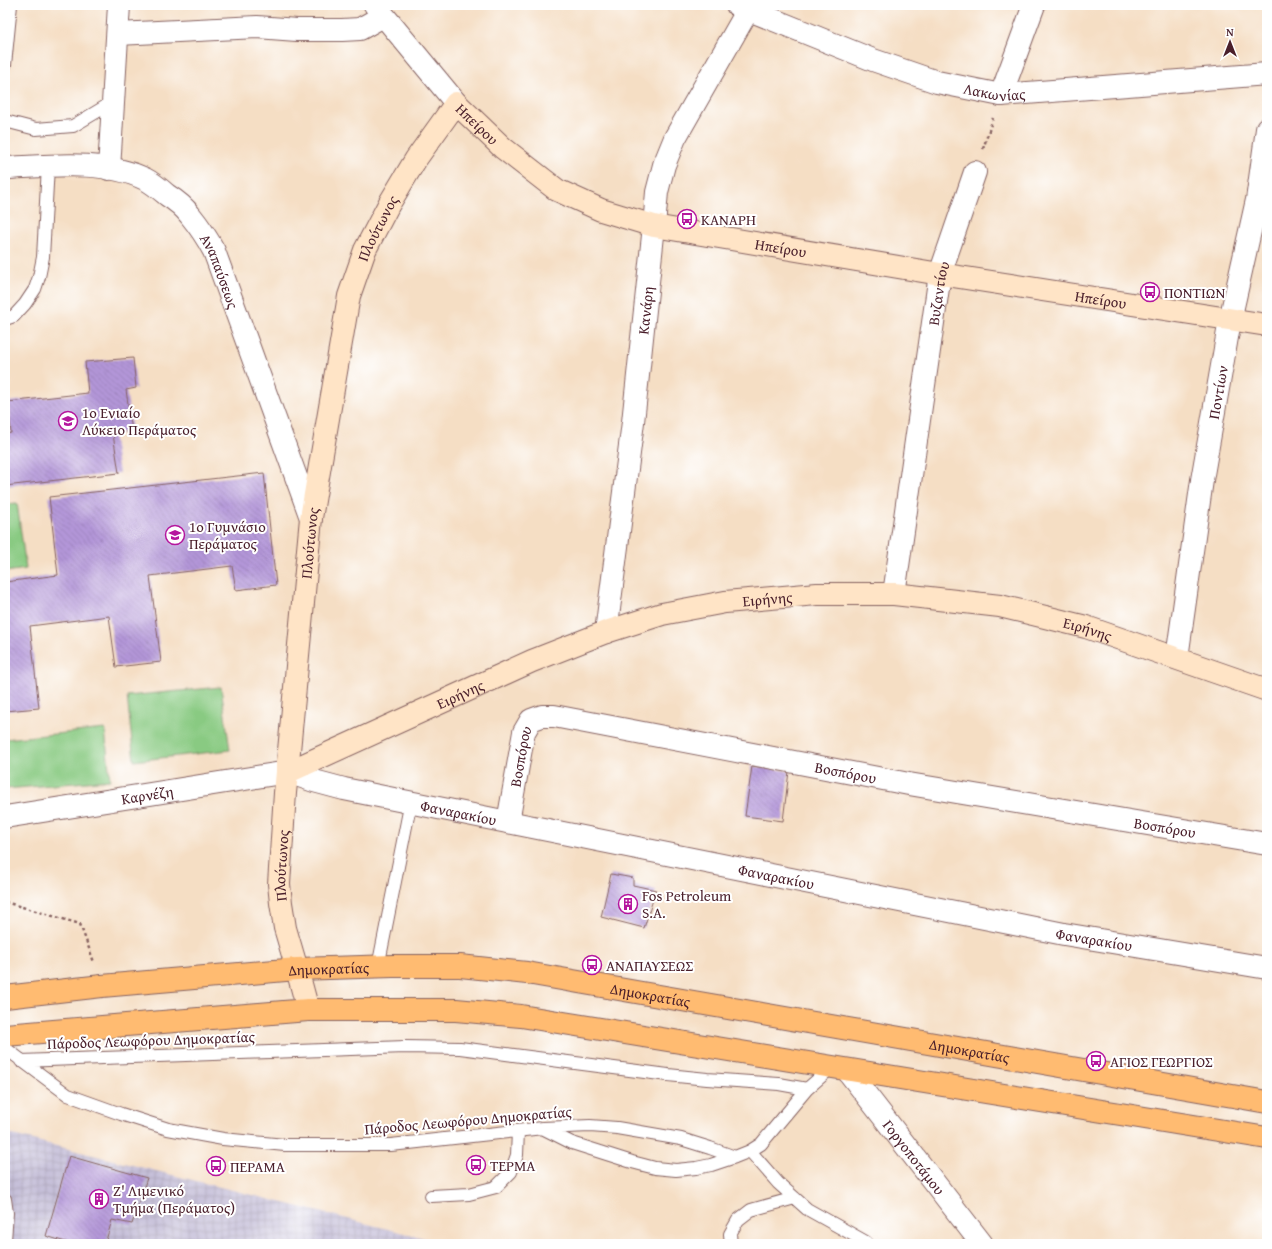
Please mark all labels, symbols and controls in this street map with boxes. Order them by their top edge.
north arrow [1210,22,1250,62]
text: N [1226,24,1234,40]
street label: Λακωνίας [962,77,1027,106]
street label: Ηπείρου [452,98,504,149]
street label: Πλούτωνος [351,190,403,264]
bus stop icon: ΚΑΝΑΡΗ [676,208,698,230]
place label: ΚΑΝΑΡΗ [701,209,756,230]
street label: Αναπαύσεως [196,229,245,312]
street label: Ηπείρου [754,233,808,262]
street label: Βυζαντίου [922,258,954,327]
bus stop icon: ΠΟΝΤΙΩΝ [1139,281,1161,303]
place label: ΠΟΝΤΙΩΝ [1164,282,1225,303]
street label: Κανάρη [632,285,658,335]
street label: Ηπείρου [1073,285,1128,313]
street label: Ποντίων [1202,363,1232,421]
place label: 1ο Ενιαίο Λύκειο Περάματος [82,402,197,440]
school or university icon: 1ο Ενιαίο Λύκειο Περάματος [57,410,79,432]
street label: Πλούτωνος [295,505,323,580]
place label: 1ο Γυμνάσιο Περάματος [189,516,266,554]
school or university icon: 1ο Γυμνάσιο Περάματος [164,524,186,546]
street label: Ειρήνης [742,586,794,611]
street label: Ειρήνης [1061,611,1116,646]
street label: Ειρήνης [433,674,488,714]
street label: Βοσπόρου [504,721,537,788]
street label: Βοσπόρου [813,756,878,788]
street label: Καρνέζη [120,780,175,809]
street label: Φαναρακίου [419,794,499,830]
street label: Βοσπόρου [1133,811,1198,842]
street label: Πλούτωνος [268,828,293,903]
street label: Φαναρακίου [736,858,816,894]
place label: Fos Petroleum S.A. [642,885,732,923]
building icon: Fos Petroleum S.A. [617,893,639,915]
street label: Φαναρακίου [1054,922,1134,956]
bus stop icon: ΑΝΑΠΑΥΣΕΩΣ [581,954,603,976]
place label: ΑΝΑΠΑΥΣΕΩΣ [606,955,693,976]
street label: Δημοκρατίας [287,956,370,980]
street label: Δημοκρατίας [609,977,693,1012]
street label: Πάροδος Λεωφόρου Δημοκρατίας [47,1026,256,1054]
street label: Δημοκρατίας [928,1033,1012,1068]
bus stop icon: ΑΓΙΟΣ ΓΕΩΡΓΙΟΣ [1085,1050,1107,1072]
place label: ΑΓΙΟΣ ΓΕΩΡΓΙΟΣ [1110,1051,1213,1072]
street label: Πάροδος Λεωφόρου Δημοκρατίας [364,1100,573,1140]
street label: Γοργοποτάμου [879,1115,950,1199]
bus stop icon: ΤΕΡΜΑ [465,1154,487,1176]
bus stop icon: ΠΕΡΑΜΑ [205,1155,227,1177]
place label: ΤΕΡΜΑ [490,1155,535,1176]
place label: ΠΕΡΑΜΑ [230,1156,285,1177]
place label: Ζ' Λιμενικό Τμήμα (Περάματος) [113,1180,235,1218]
building icon: Ζ' Λιμενικό Τμήμα (Περάματος) [88,1188,110,1210]

